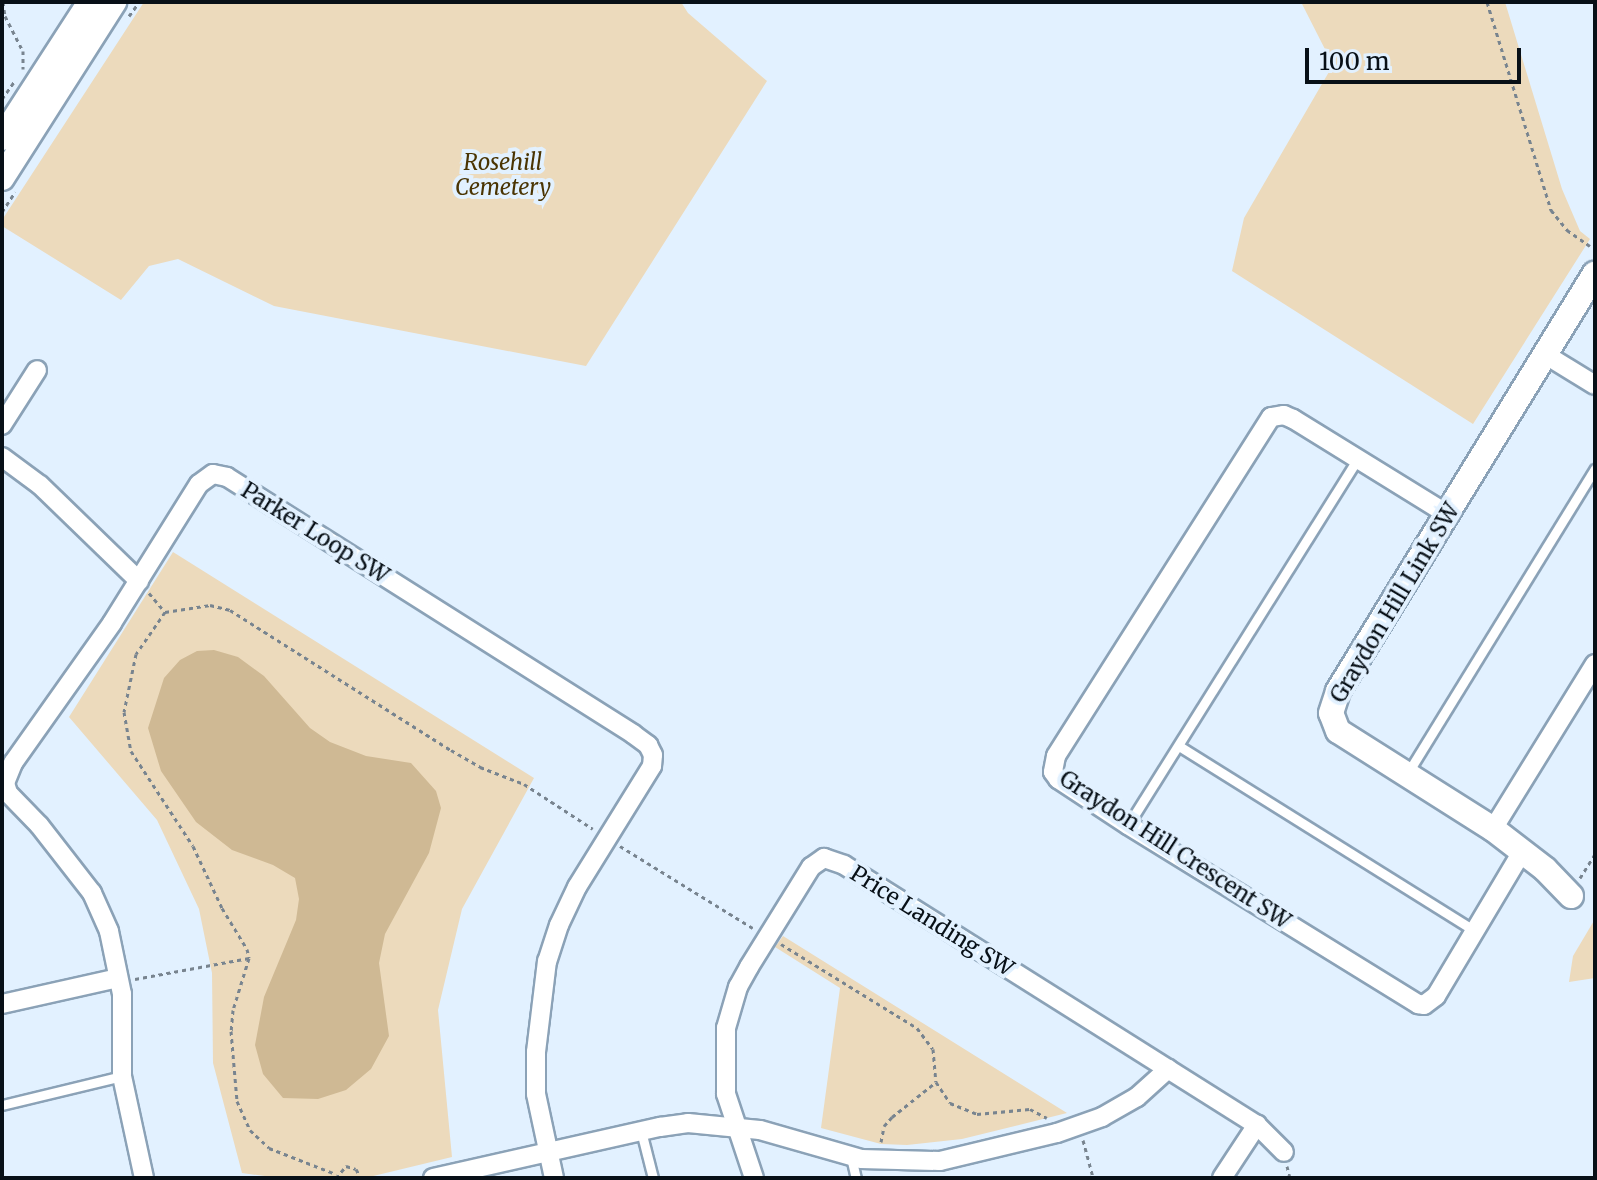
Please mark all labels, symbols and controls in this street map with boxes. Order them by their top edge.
scale bar [1309,32,1525,82]
text: 100 m [1319,46,1389,77]
park label: Rosehill Cemetery [455,149,551,200]
street label: Parker Loop SW [236,477,394,589]
street label: Graydon Hill Link SW [1325,499,1465,707]
street label: Graydon Hill Crescent SW [1055,765,1295,935]
street label: Price Landing SW [845,860,1019,982]

